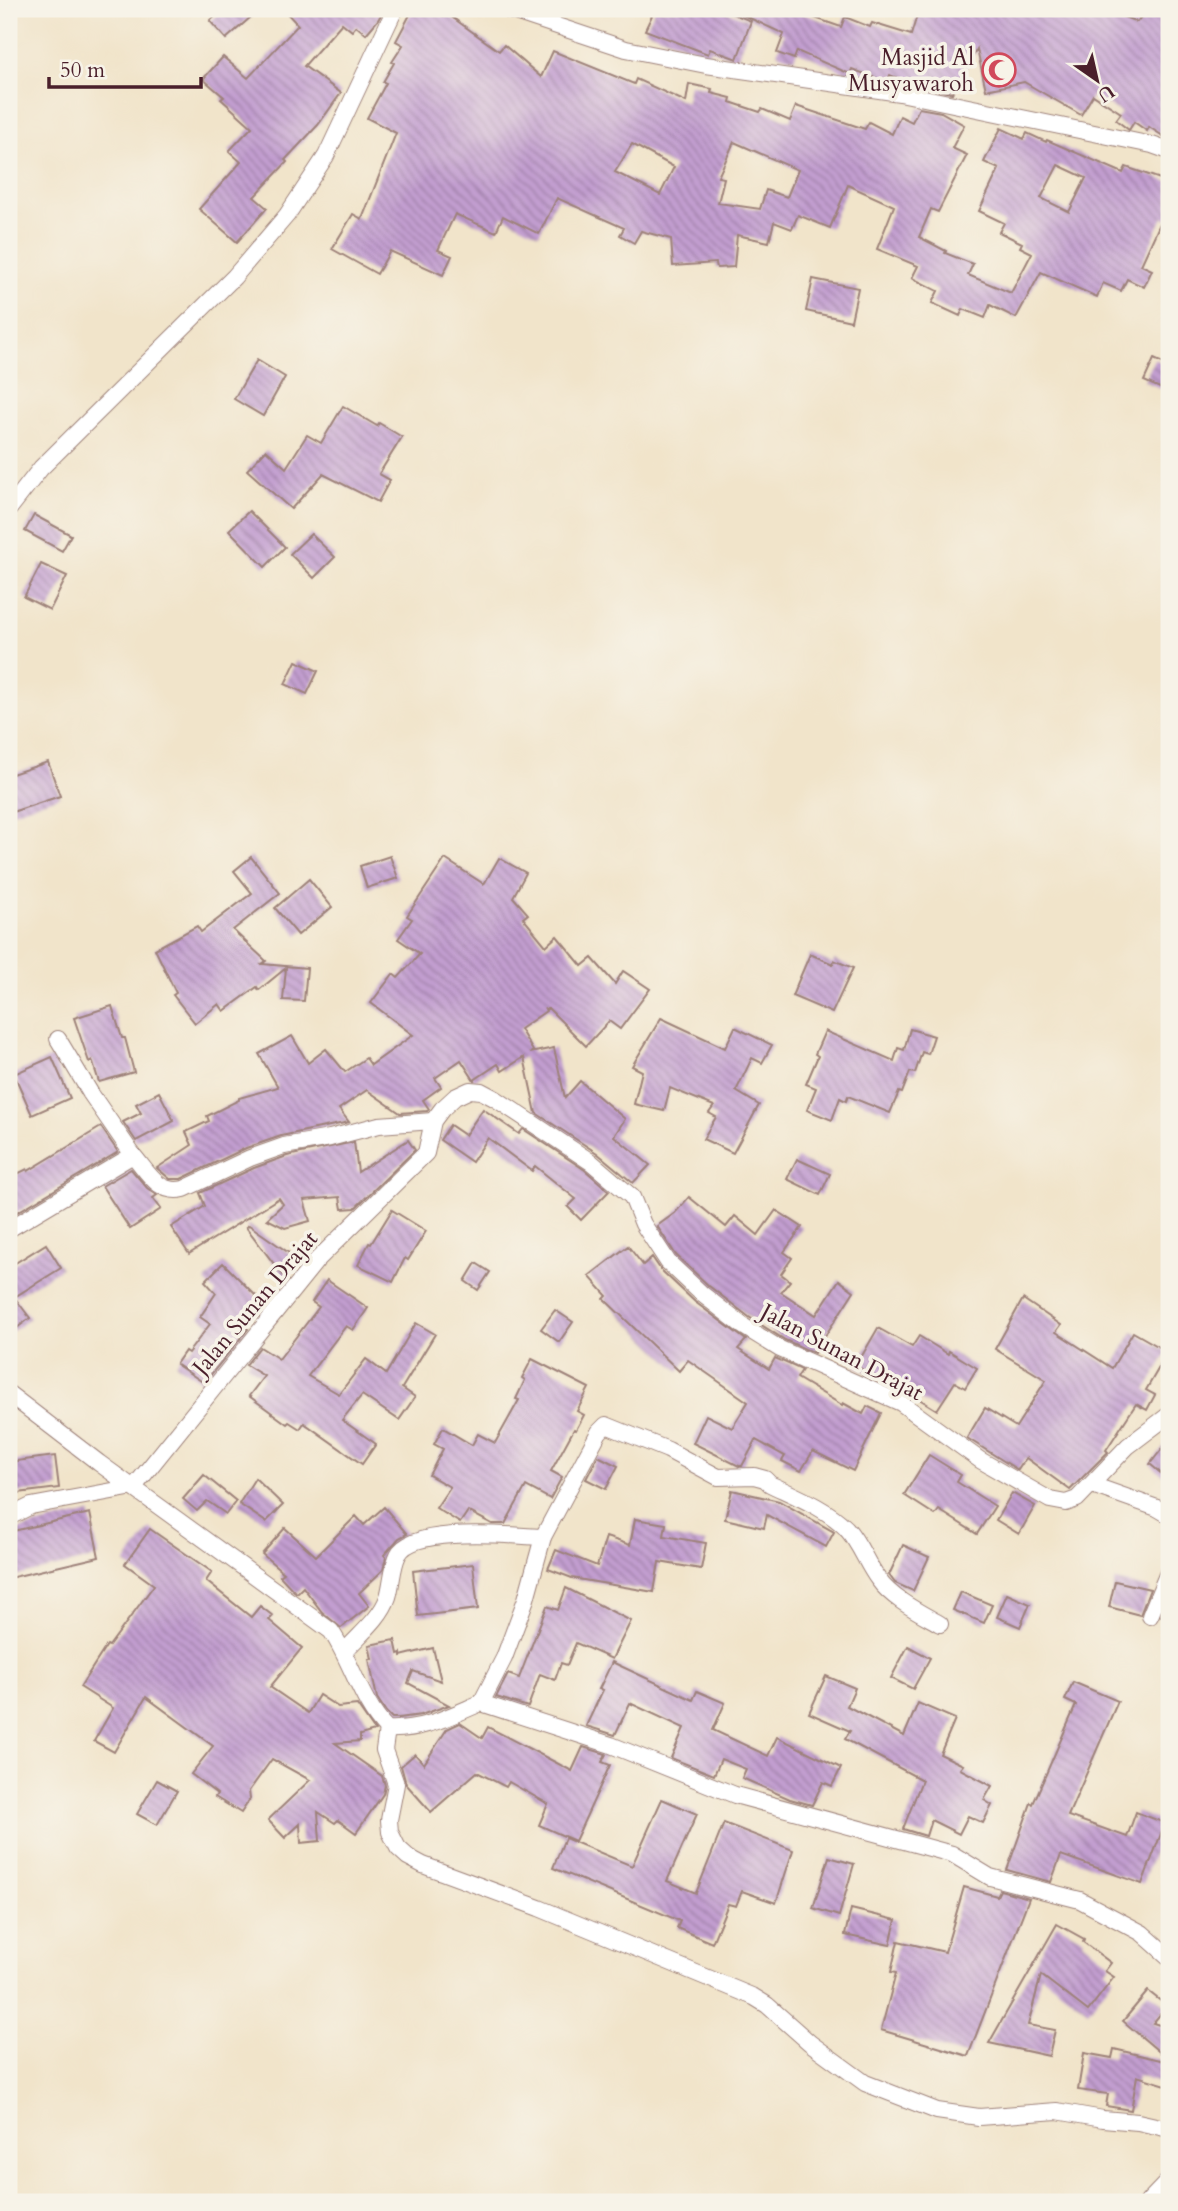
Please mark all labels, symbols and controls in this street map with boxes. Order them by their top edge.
place label: Masjid Al Musyawaroh [848,42,974,99]
scale bar [49,46,201,90]
north arrow [1062,46,1132,116]
mosque icon: Masjid Al Musyawaroh [980,51,1018,89]
text: 50 m [60,56,105,85]
text: U [1092,78,1120,109]
street label: Jalan Sunan Drajat [183,1224,325,1384]
street label: Jalan Sunan Drajat [753,1295,929,1408]

